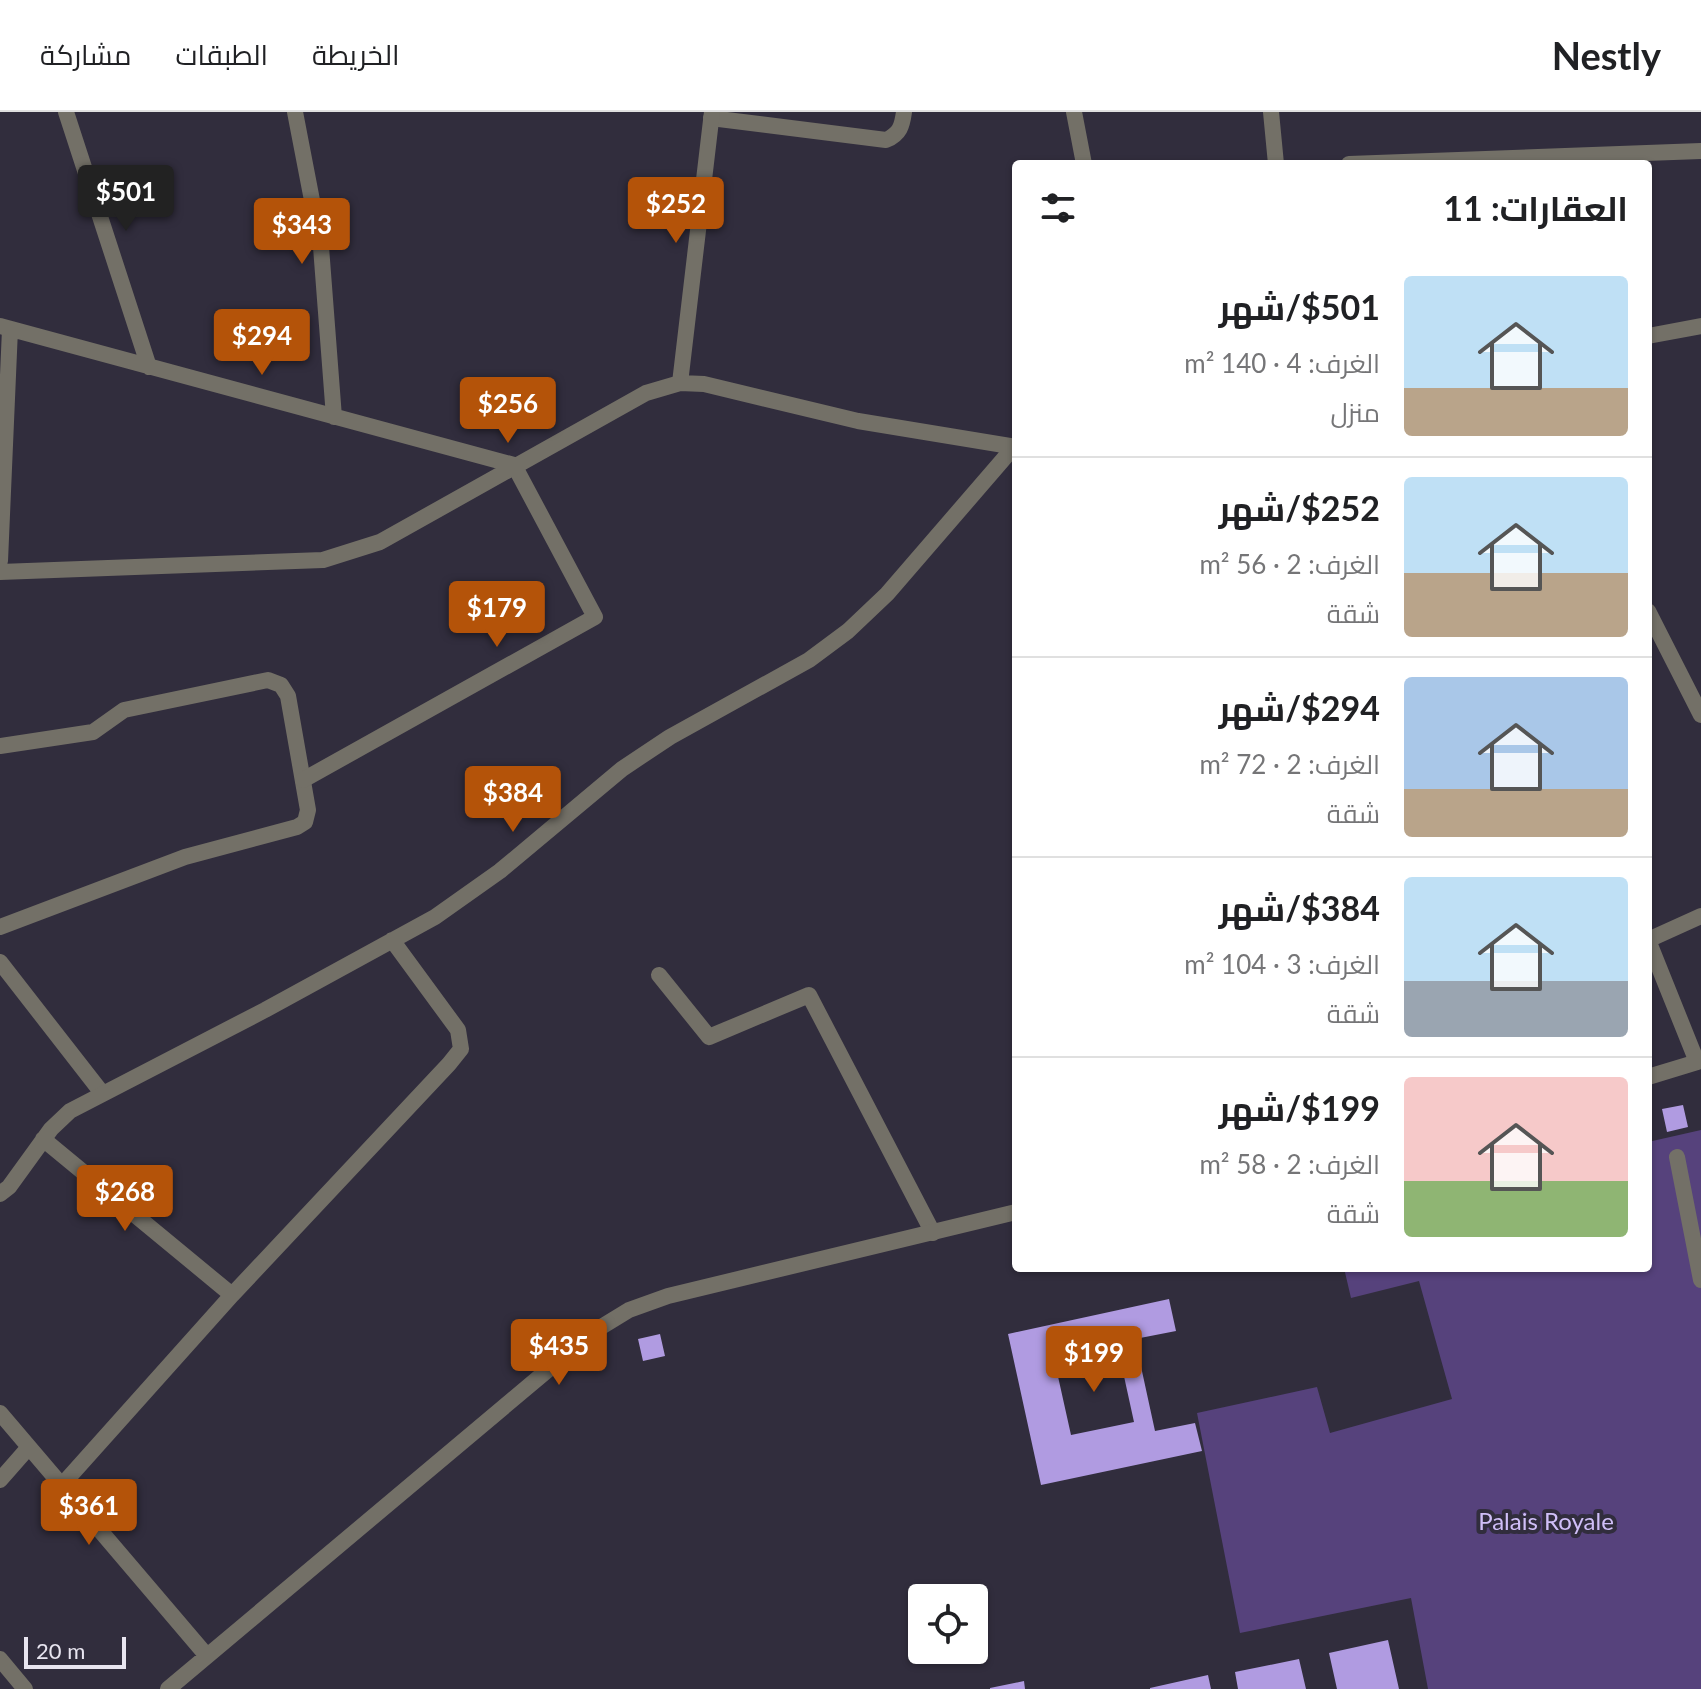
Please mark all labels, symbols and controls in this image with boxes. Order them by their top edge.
text: Nestly [1552,32,1661,78]
text: مشاركة [40,37,131,71]
text: الطبقات [175,37,268,71]
text: الخريطة [312,37,399,71]
pin: $501 [79,165,173,233]
text: $501 [96,175,156,207]
pin: $252 [629,177,723,245]
icon: filters [1036,186,1080,230]
text: $252 [646,187,706,219]
text: العقارات: 11 [1443,187,1628,228]
pin: $343 [255,198,349,266]
text: $343 [272,208,332,240]
text: $501/شهر [1219,286,1380,327]
icon: home [1468,308,1564,404]
pin: $294 [215,309,309,377]
text: $294 [232,319,292,351]
text: الغرف: 4 · 140 m² [1184,347,1380,379]
pin: $256 [461,377,555,445]
text: $256 [478,387,538,419]
text: منزل [1331,396,1380,428]
text: $252/شهر [1219,487,1380,528]
icon: home [1468,509,1564,605]
text: الغرف: 2 · 56 m² [1199,548,1380,580]
pin: $179 [450,581,544,649]
text: $179 [467,591,527,623]
text: شقة [1327,597,1380,629]
text: $294/شهر [1219,687,1380,728]
icon: home [1468,709,1564,805]
text: الغرف: 2 · 72 m² [1199,748,1380,780]
pin: $384 [466,766,560,834]
text: $384 [483,776,543,808]
text: شقة [1327,797,1380,829]
text: $384/شهر [1219,887,1380,928]
icon: home [1468,909,1564,1005]
text: الغرف: 3 · 104 m² [1184,948,1380,980]
text: شقة [1327,997,1380,1029]
text: $199/شهر [1219,1087,1380,1128]
icon: home [1468,1109,1564,1205]
text: الغرف: 2 · 58 m² [1199,1148,1380,1180]
pin: $268 [78,1165,172,1233]
text: $268 [95,1175,155,1207]
text: شقة [1327,1197,1380,1229]
pin: $435 [512,1319,606,1387]
pin: $199 [1047,1326,1141,1394]
text: $435 [529,1329,589,1361]
text: $199 [1064,1336,1124,1368]
pin: $361 [42,1479,136,1547]
text: $361 [59,1489,119,1521]
park label: Palais Royale [1478,1506,1614,1535]
map controls [908,1584,988,1664]
button: locate [908,1584,988,1664]
scale bar [24,1633,126,1669]
text: 20 m [36,1637,85,1664]

